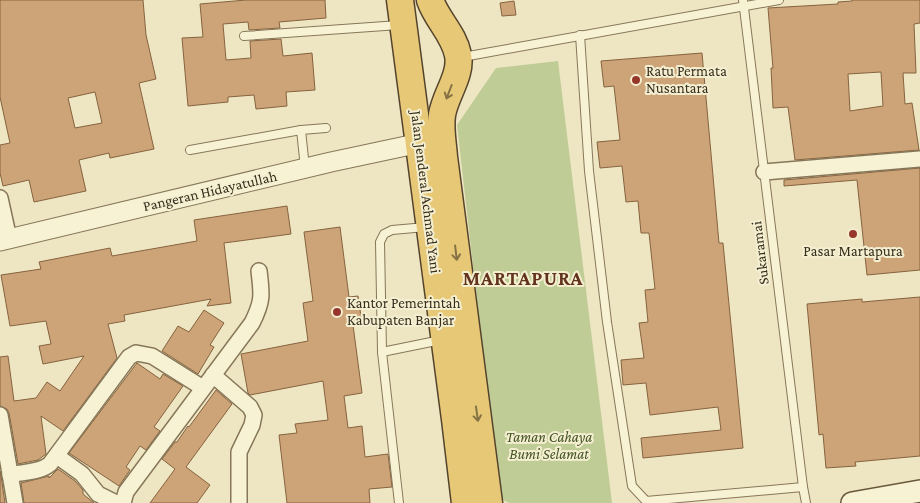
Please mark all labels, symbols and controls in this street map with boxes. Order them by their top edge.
place label: Ratu Permata Nusantara [646,63,727,96]
marker: Ratu Permata Nusantara [630,74,642,86]
one-way arrow [444,84,453,100]
street label: Jalan Jenderal Achmad Yani [407,108,444,274]
street label: Pangeran Hidayatullah [141,168,279,215]
street label: Sukaramai [748,220,772,286]
marker: Pasar Martapura [847,228,859,240]
place label: Pasar Martapura [803,243,903,260]
one-way arrow [451,244,461,260]
district label: MARTAPURA [463,267,583,289]
place label: Kantor Pemerintah Kabupaten Banjar [347,295,461,329]
marker: Kantor Pemerintah Kabupaten Banjar [331,306,343,318]
one-way arrow [472,406,482,422]
park label: Taman Cahaya Bumi Selamat [506,429,592,462]

